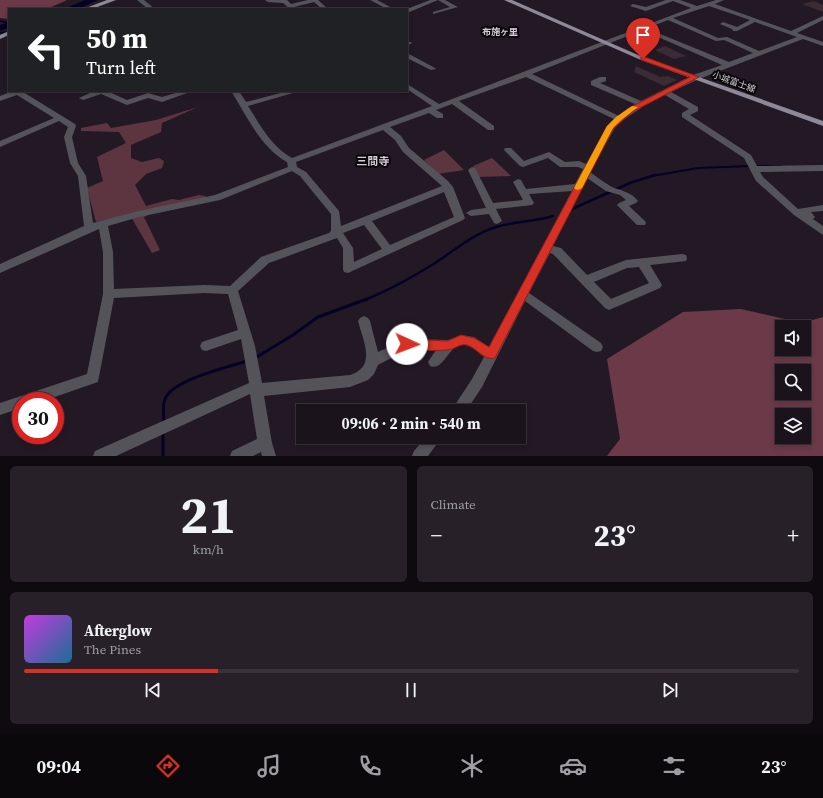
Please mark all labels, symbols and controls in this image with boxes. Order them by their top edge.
pin [626,18,660,59]
text: 50 m [86,19,148,57]
icon: left [20,24,72,76]
icon: arrive [632,24,654,46]
district label: 布施ヶ里 [482,26,518,38]
text: Turn left [86,55,156,80]
street label: 小城富士線 [711,69,758,96]
district label: 三間寺 [357,154,390,169]
map controls [775,320,811,444]
button: sound [775,320,811,356]
position arrow [386,323,428,365]
button: search [775,364,811,400]
speed limit sign: 30 [12,392,64,444]
button: layers [775,408,811,444]
text: 09:06 · 2 min · 540 m [342,413,481,434]
text: 21 [180,479,236,550]
text: Climate [431,496,476,513]
text: 23° [594,515,636,556]
text: − [431,520,442,550]
text: + [787,520,799,550]
text: km/h [193,541,224,558]
text: Afterglow [84,620,152,641]
text: The Pines [84,641,141,658]
icon: previous [142,679,164,701]
icon: pause [400,679,422,701]
icon: next [659,679,681,701]
icon: directions [154,752,182,780]
icon: music [255,752,283,780]
icon: phone [356,752,384,780]
icon: climate [458,752,486,780]
icon: car [559,752,587,780]
icon: filters [660,752,688,780]
text: 09:04 [37,754,81,779]
text: 23° [761,754,786,779]

